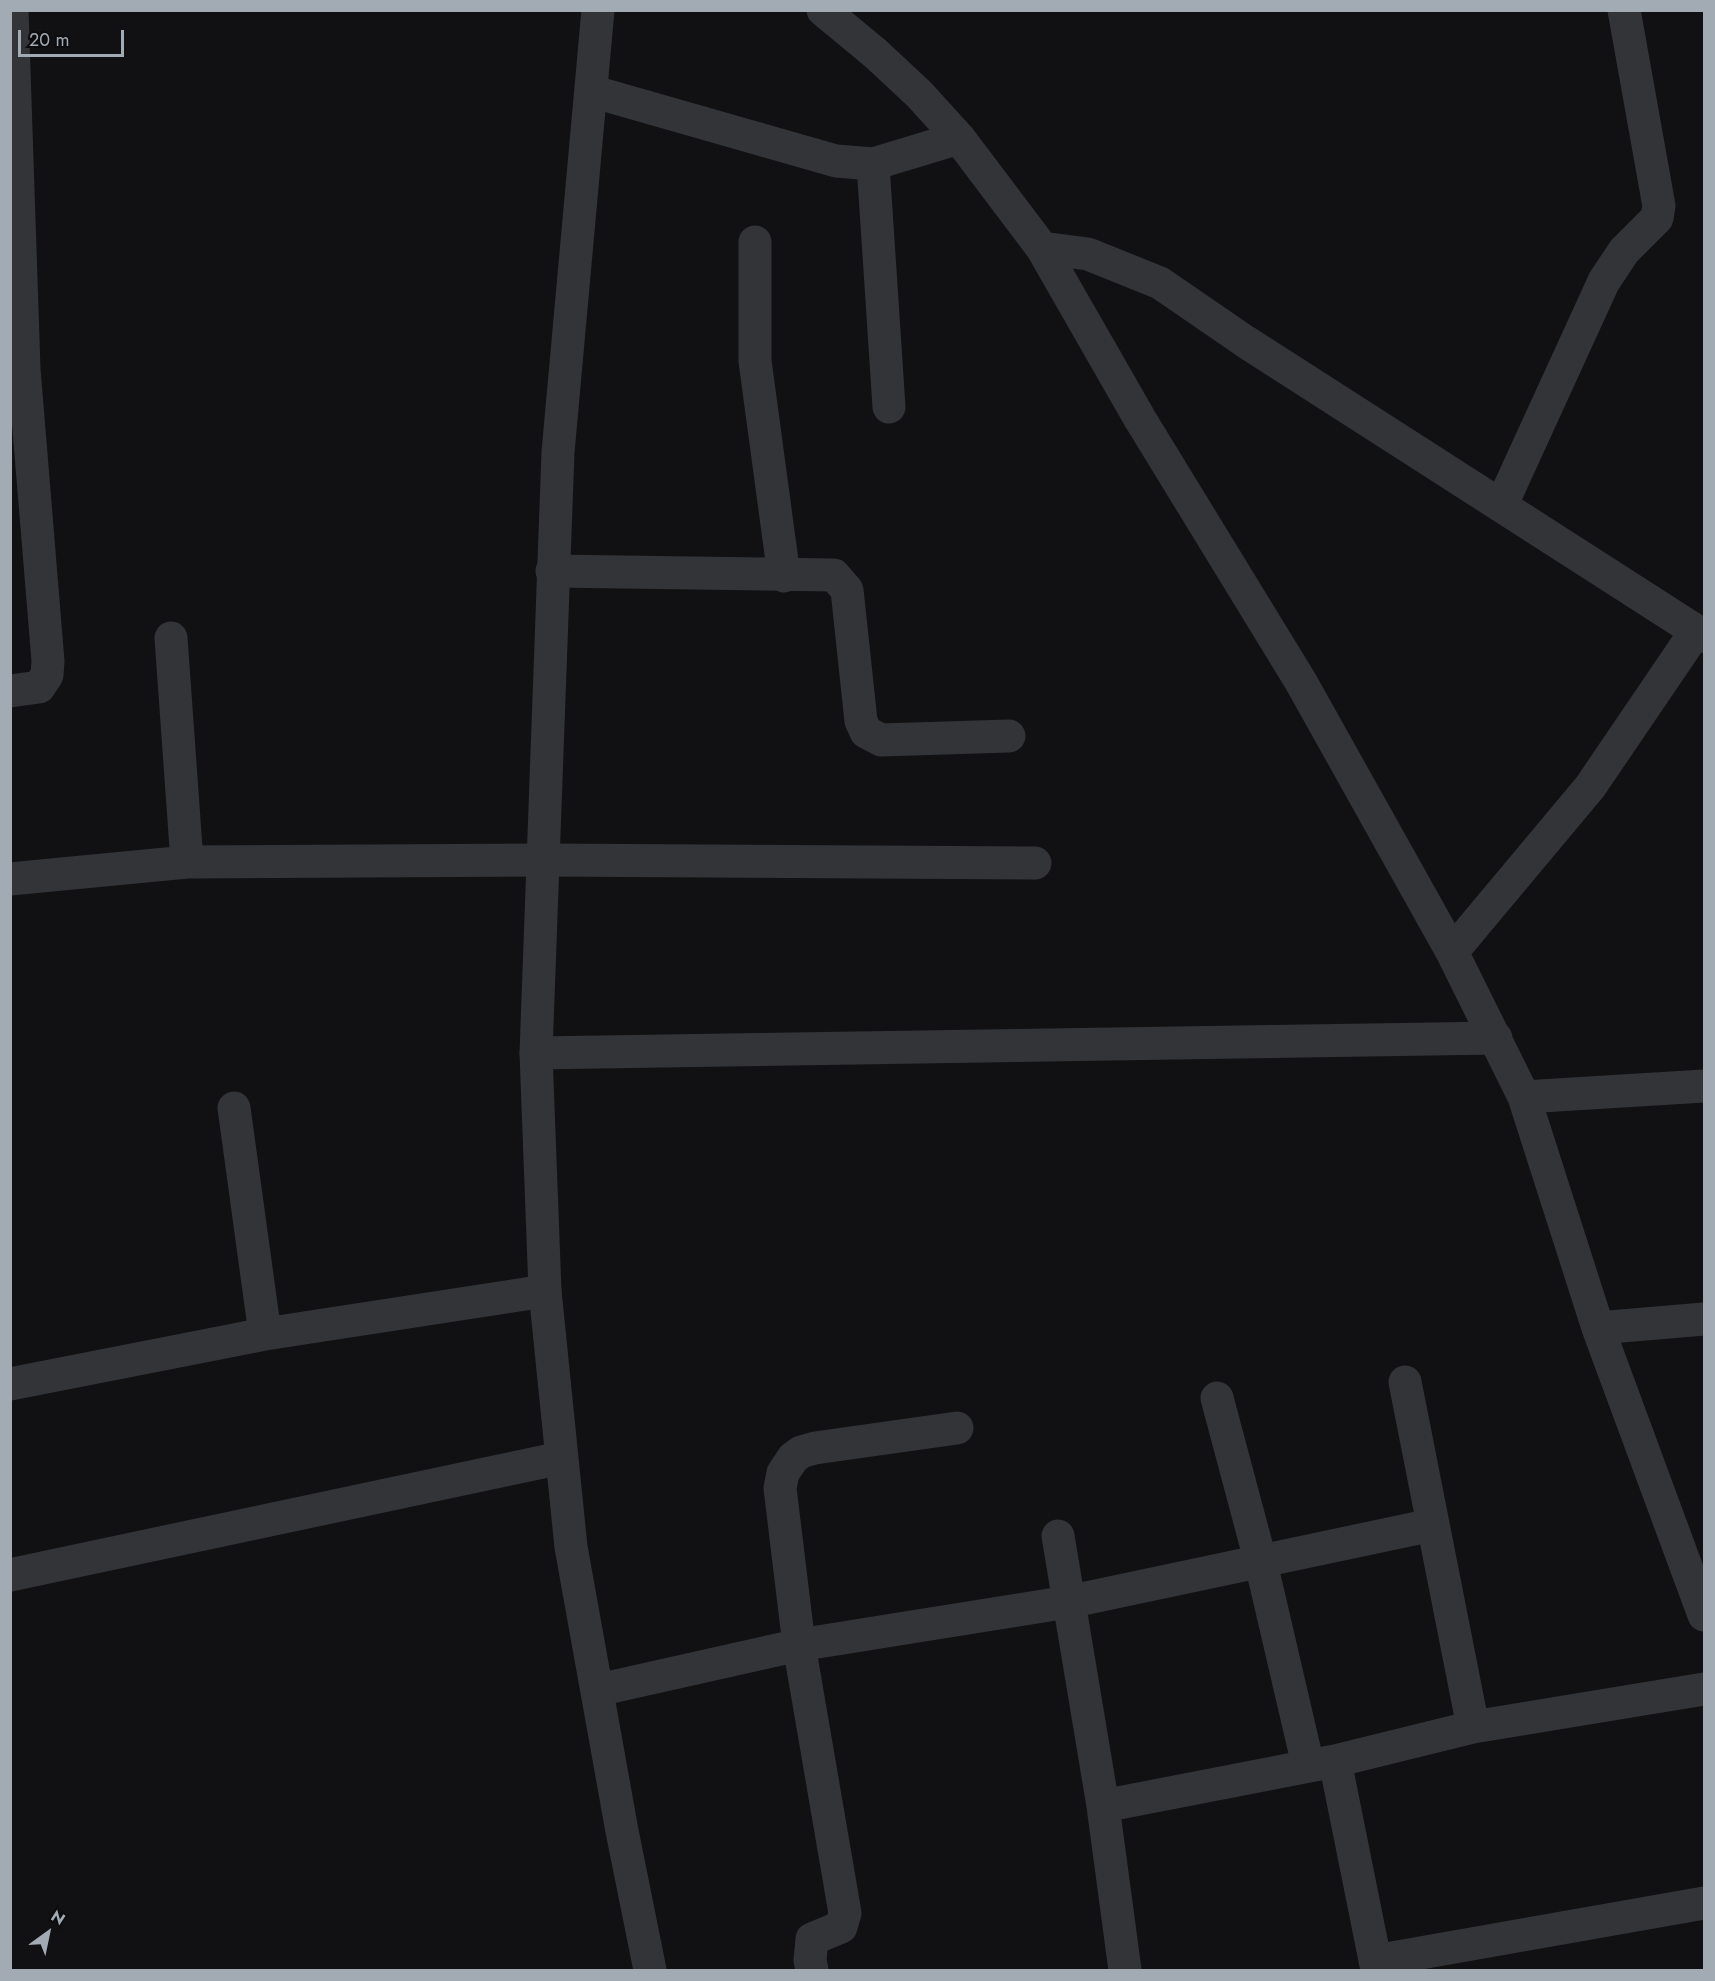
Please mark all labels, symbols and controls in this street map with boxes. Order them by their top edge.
scale bar [21,18,128,56]
text: 20 m [29,27,69,53]
north arrow [18,1903,78,1963]
text: N [46,1904,70,1931]

